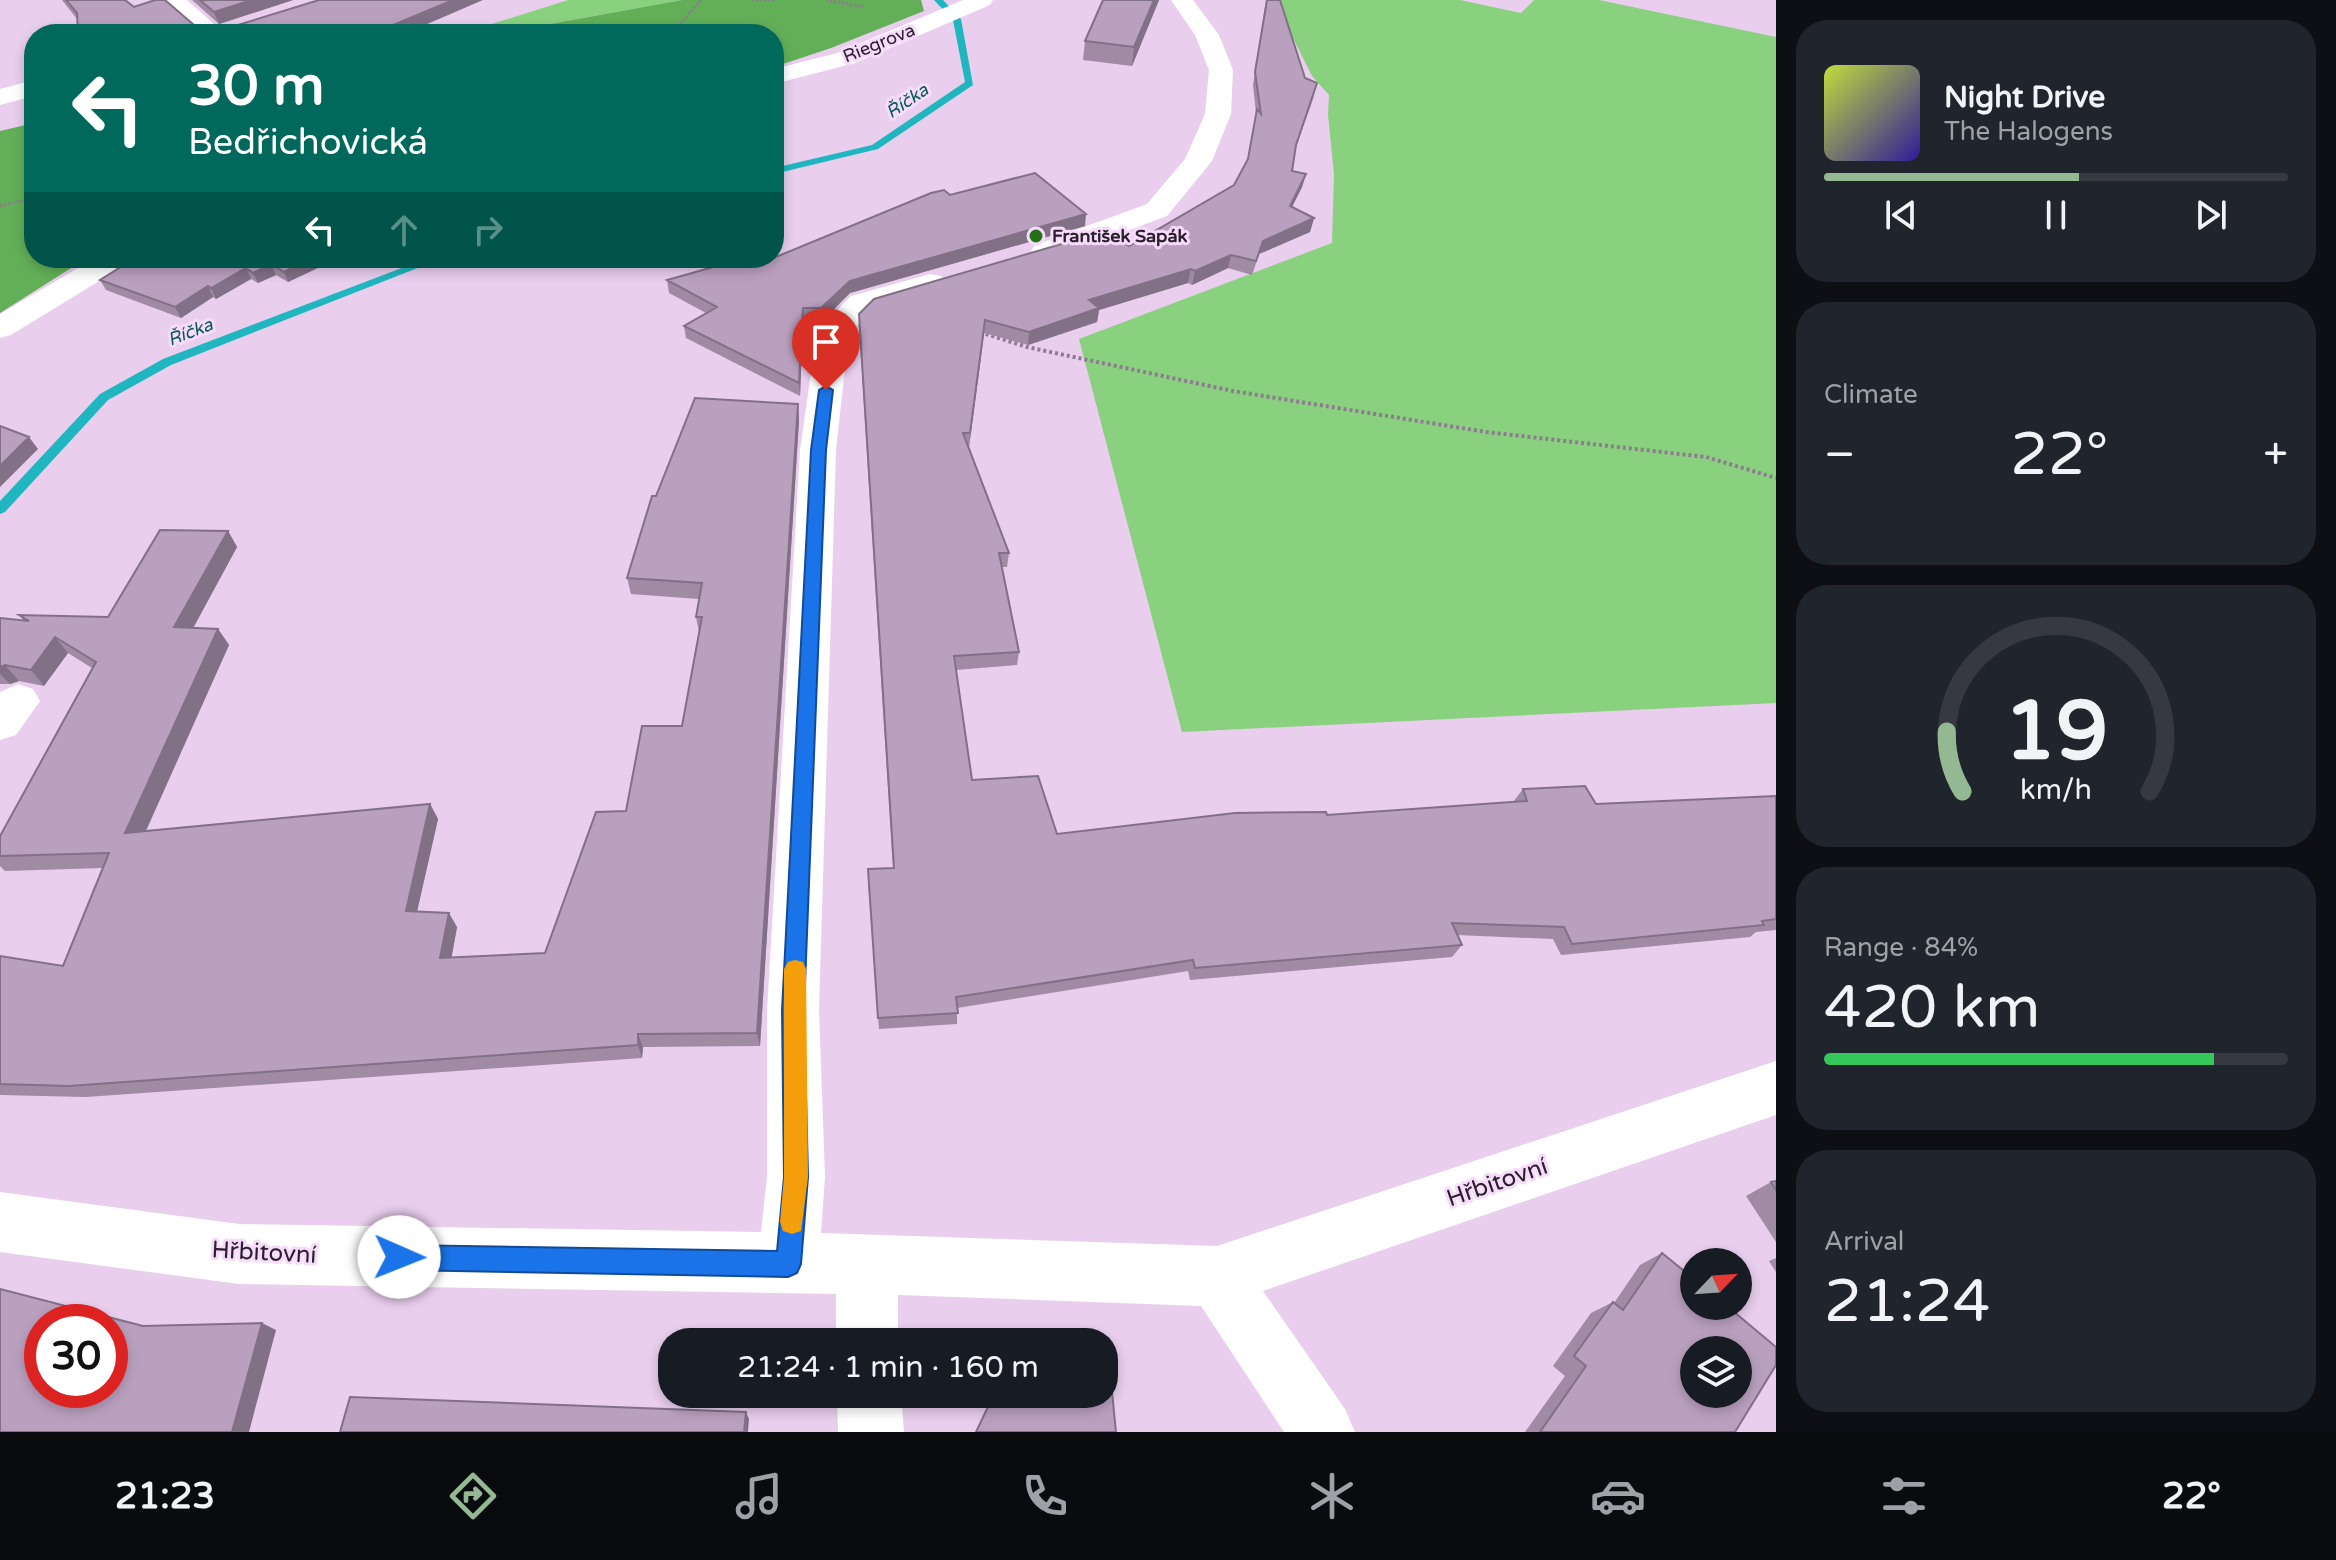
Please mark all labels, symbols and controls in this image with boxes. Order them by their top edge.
street label: Riegrova [840,19,918,67]
text: 30 m [188,53,324,120]
icon: left [56,56,160,160]
water label: Říčka [882,78,933,123]
text: Night Drive [1944,79,2105,116]
text: The Halogens [1944,116,2113,147]
text: Bedřichovická [188,121,428,164]
icon: previous [1879,193,1923,237]
icon: pause [2034,193,2078,237]
icon: next [2189,193,2233,237]
icon: left [298,208,342,252]
icon: ahead [382,208,426,252]
icon: right [466,208,510,252]
place label: František Sapák [1052,225,1188,247]
marker: František Sapák [1027,227,1045,245]
pin [792,308,860,390]
water label: Říčka [164,313,217,351]
icon: arrive [804,320,848,364]
text: Climate [1824,379,1918,410]
text: 22° [2010,419,2108,491]
text: − [1824,429,1855,482]
text: + [2263,429,2288,482]
text: 19 [2004,682,2108,782]
text: km/h [2020,773,2092,807]
text: Range · 84% [1824,932,1978,963]
text: 420 km [1824,972,2040,1044]
street label: Hřbitovní [1443,1152,1552,1213]
position arrow [357,1215,441,1299]
text: Arrival [1824,1226,1904,1257]
street label: Hřbitovní [211,1235,317,1270]
north arrow [1680,1248,1752,1320]
map controls [1680,1248,1752,1408]
text: 21:24 [1824,1266,1990,1338]
speed limit sign: 30 [24,1304,128,1408]
button: layers [1680,1336,1752,1408]
text: 21:24 · 1 min · 160 m [737,1349,1039,1386]
icon: directions [445,1468,501,1524]
icon: music [731,1468,787,1524]
icon: phone [1017,1468,1073,1524]
icon: climate [1304,1468,1360,1524]
icon: car [1590,1468,1646,1524]
icon: filters [1876,1468,1932,1524]
text: 21:23 [115,1475,215,1518]
text: 22° [2162,1475,2221,1518]

